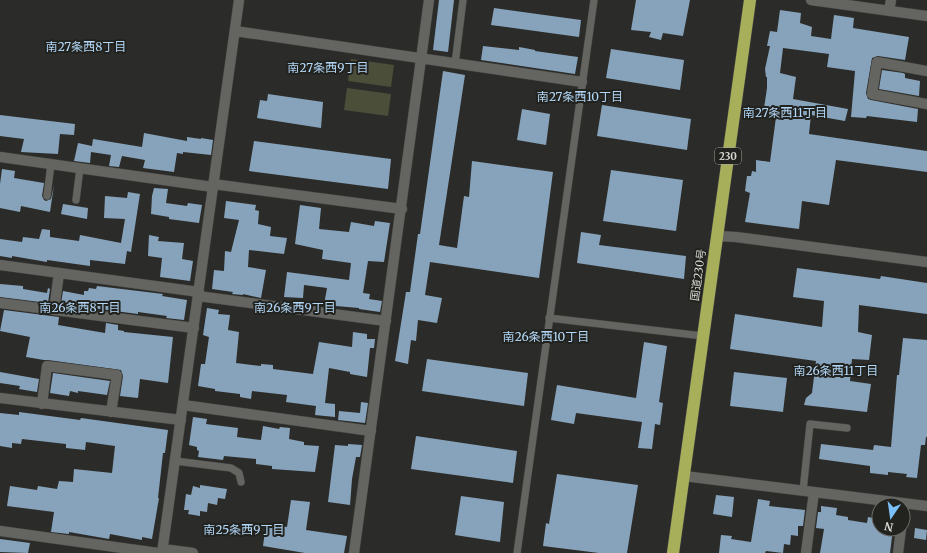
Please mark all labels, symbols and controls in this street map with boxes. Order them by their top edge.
district label: 南27条西8丁目 [46,39,126,54]
district label: 南27条西9丁目 [288,60,368,75]
district label: 南27条西10丁目 [537,89,623,104]
district label: 南27条西11丁目 [743,105,827,120]
road number: 230 [715,148,741,164]
street label: 国道230号 [687,248,709,302]
district label: 南26条西8丁目 [39,300,121,315]
district label: 南26条西9丁目 [254,300,336,315]
district label: 南26条西10丁目 [503,329,589,344]
district label: 南26条西11丁目 [794,363,878,378]
north arrow [871,497,911,537]
text: N [883,519,895,535]
district label: 南25条西9丁目 [204,522,284,537]

